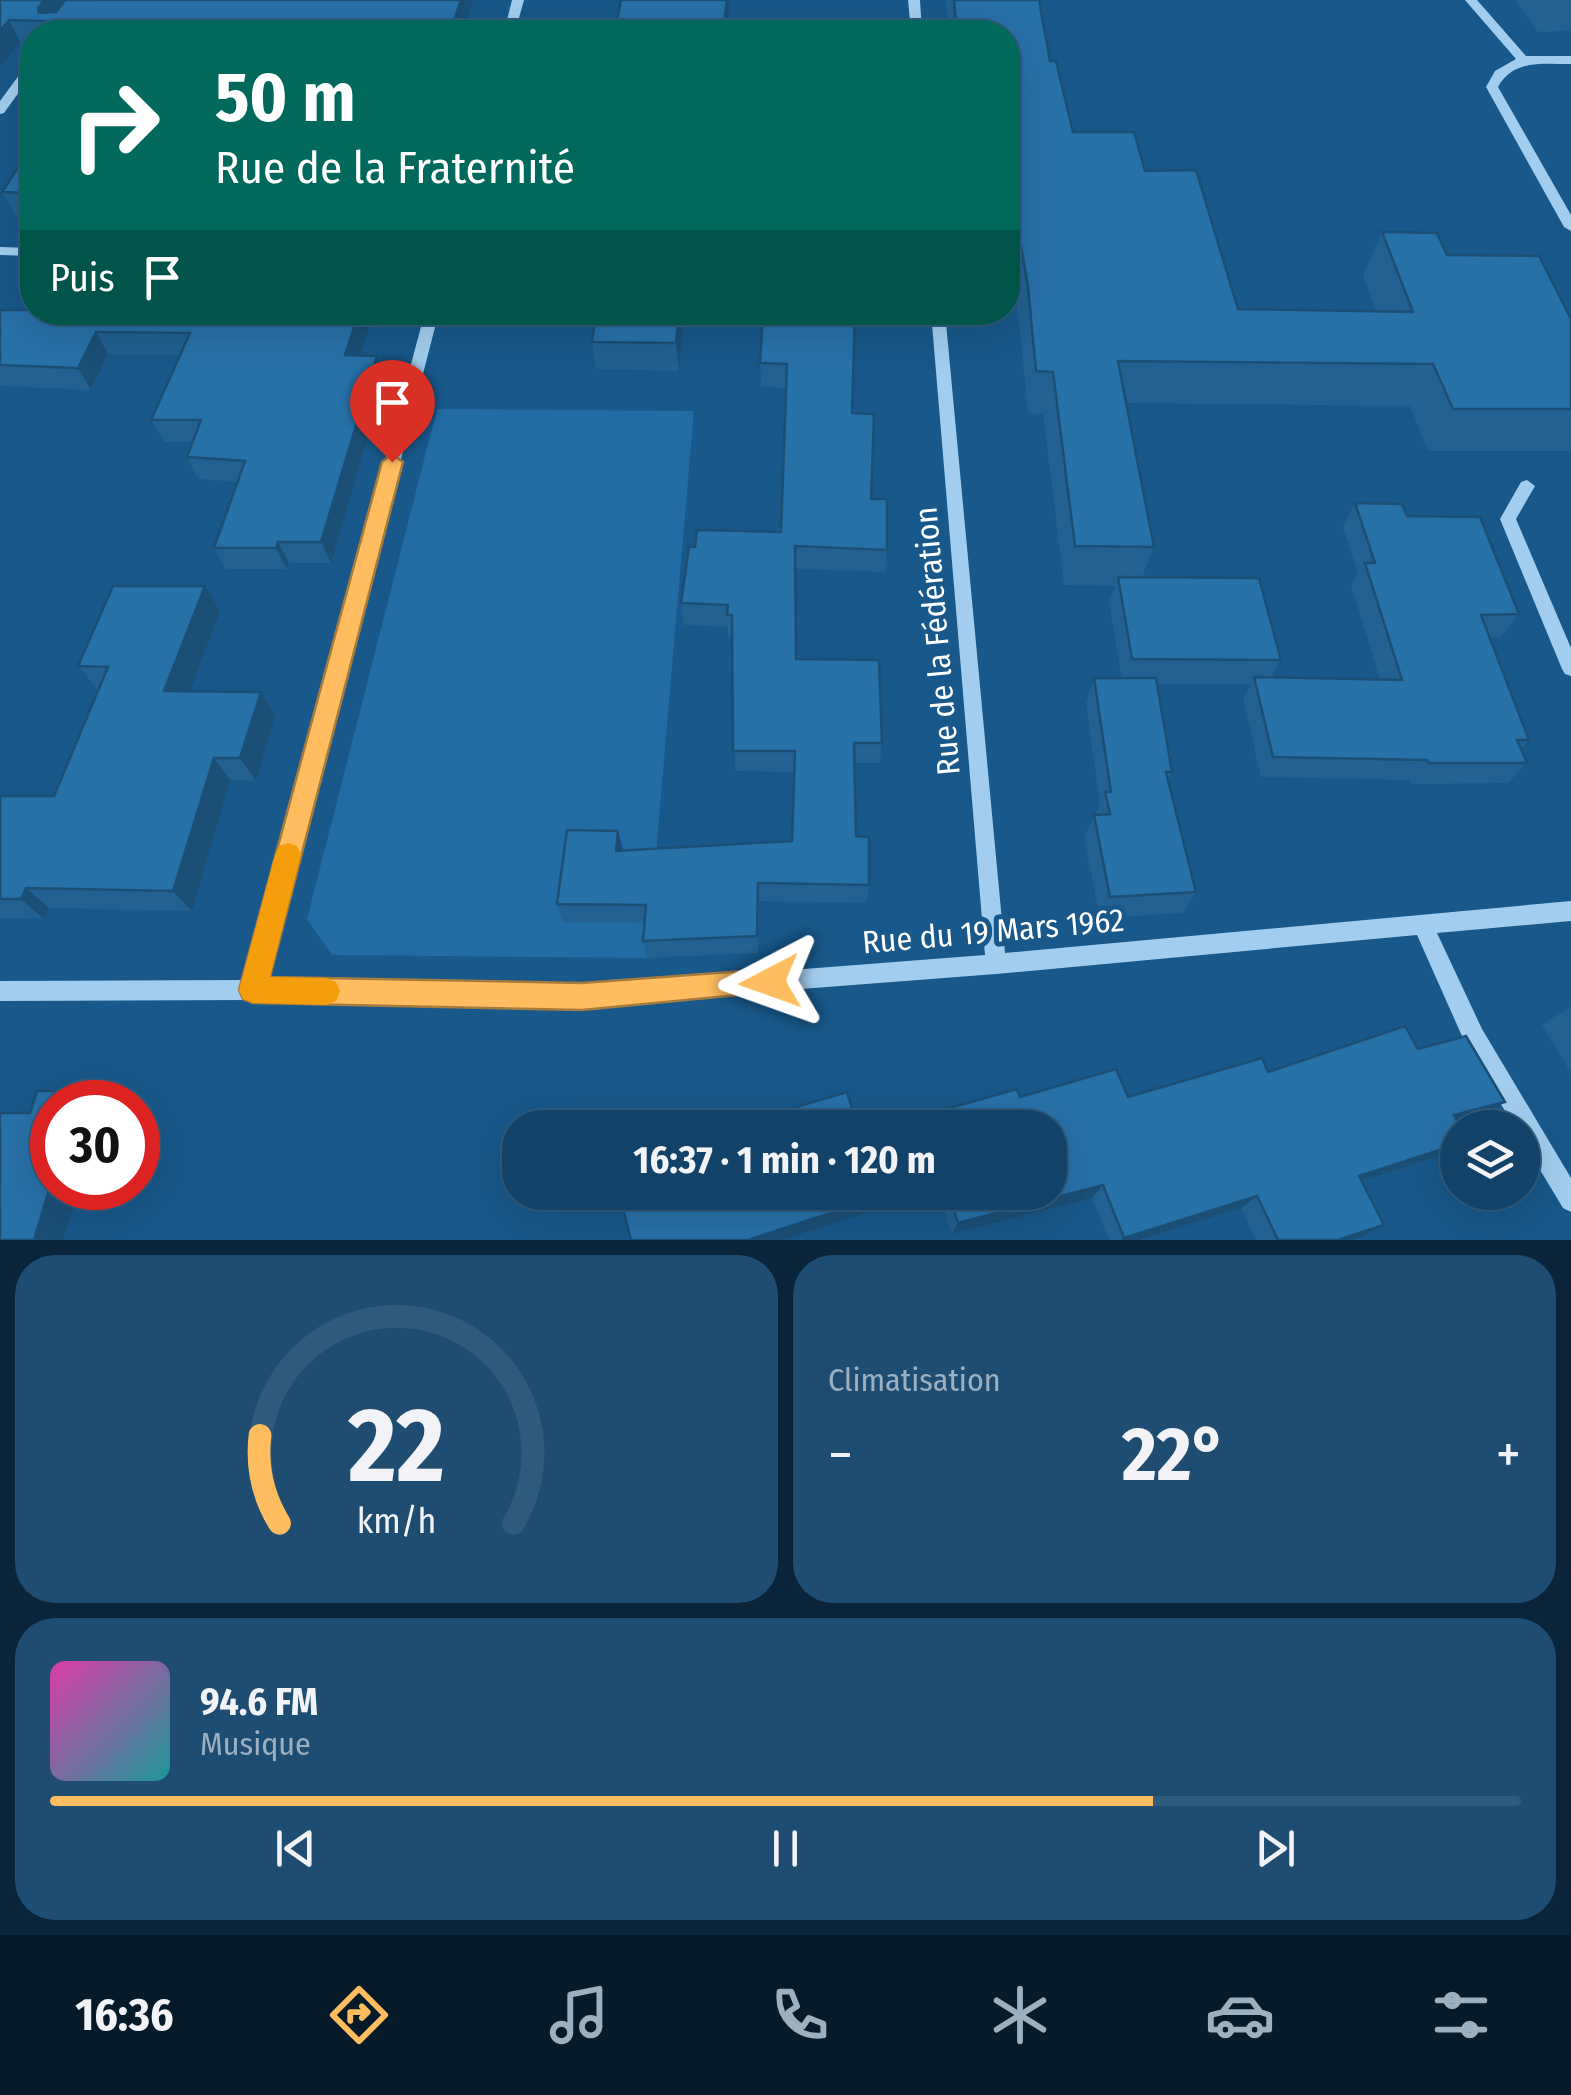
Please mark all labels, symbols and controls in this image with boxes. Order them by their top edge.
text: 50 m [215,56,356,140]
icon: right [50,60,180,190]
text: Rue de la Fraternité [215,141,575,195]
icon: arrive [135,250,190,305]
text: Puis [50,255,115,301]
pin [350,360,435,463]
icon: arrive [365,375,420,430]
street label: Rue de la Fédération [906,505,968,777]
street label: Rue du 19 Mars 1962 [861,901,1125,961]
position arrow [718,930,822,1034]
speed limit sign: 30 [30,1080,160,1210]
map controls [1440,1110,1540,1210]
button: layers [1440,1110,1540,1210]
text: 16:37 · 1 min · 120 m [633,1137,936,1183]
text: Climatisation [828,1361,1001,1399]
text: 22 [347,1384,445,1509]
text: 22° [1122,1410,1227,1500]
text: − [828,1422,853,1488]
text: + [1496,1422,1521,1488]
text: km/h [357,1500,436,1542]
text: 94.6 FM [200,1679,318,1725]
text: Musique [200,1725,311,1763]
icon: previous [268,1821,323,1876]
icon: pause [758,1821,813,1876]
icon: next [1248,1821,1303,1876]
icon: directions [324,1980,394,2050]
icon: music [544,1980,614,2050]
icon: phone [765,1980,835,2050]
icon: climate [985,1980,1055,2050]
icon: car [1205,1980,1275,2050]
icon: filters [1426,1980,1496,2050]
text: 16:36 [75,1988,174,2042]

